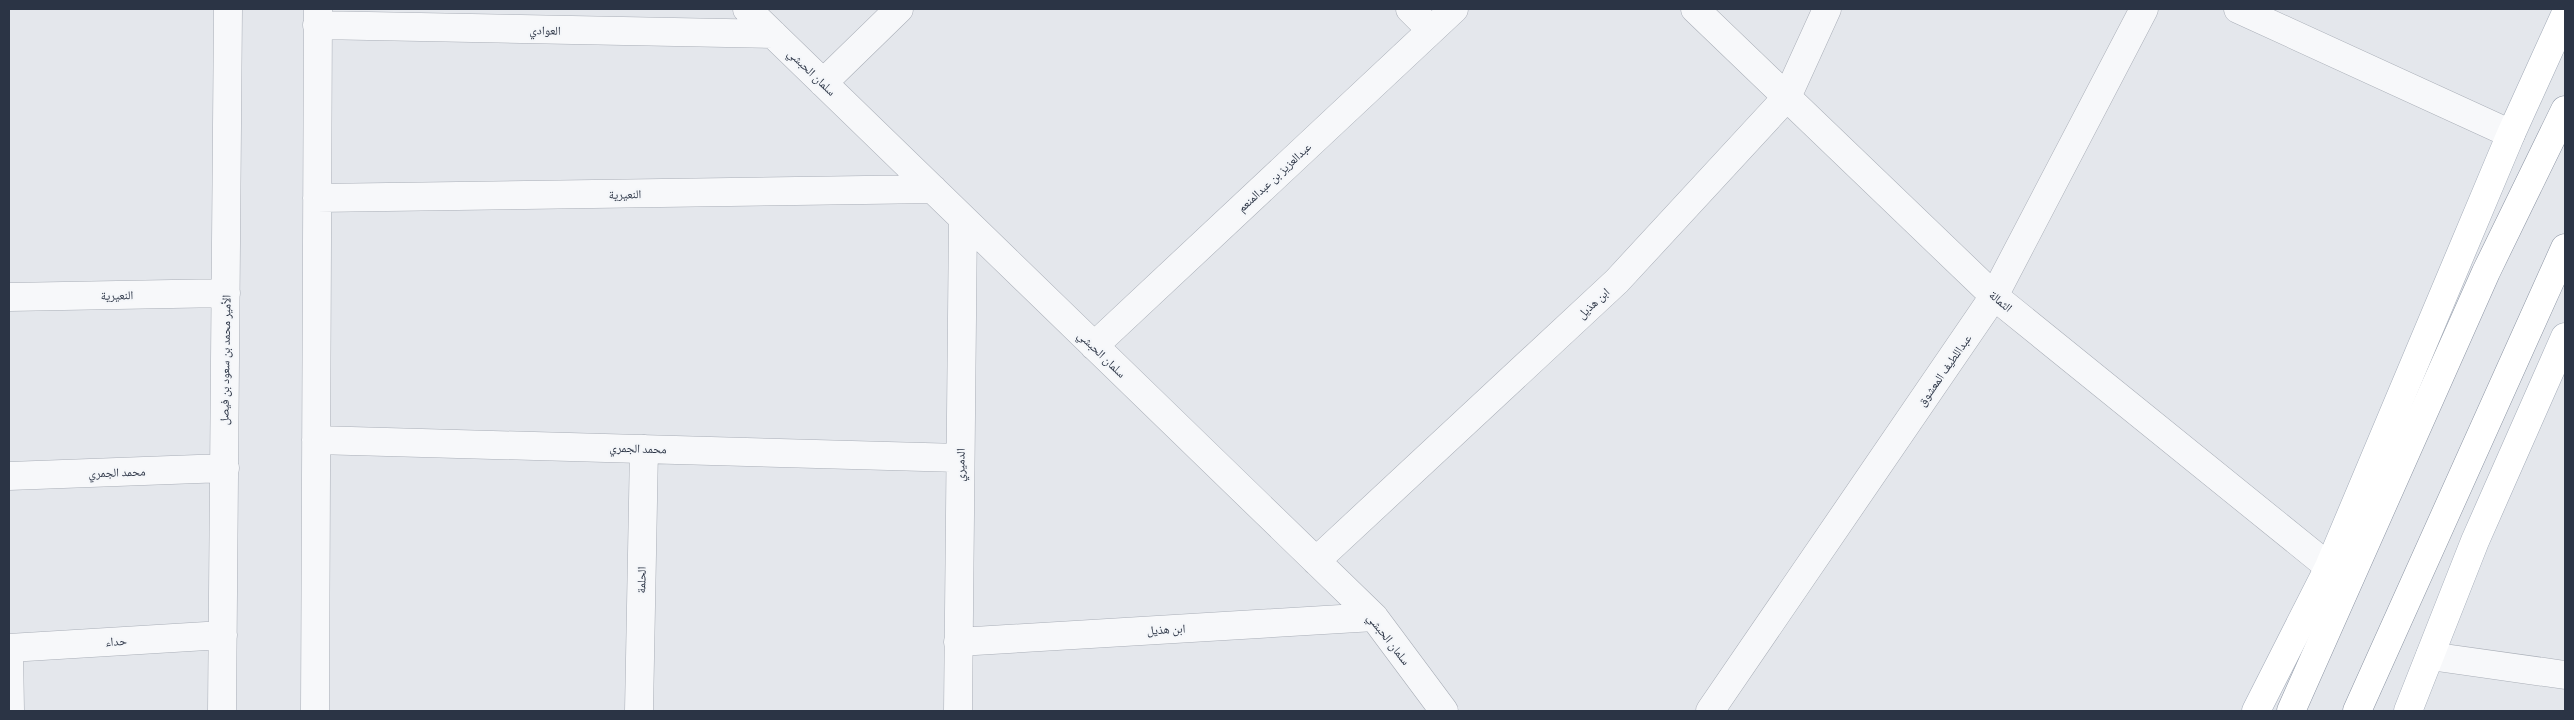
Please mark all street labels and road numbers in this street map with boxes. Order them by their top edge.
street label: العوادي [529,22,561,41]
street label: سلمان الحبشي [783,45,839,101]
street label: عبدالعزيز بن عبدالمنعم [1234,139,1315,216]
street label: النعيرية [609,186,642,202]
street label: ابن هذيل [1574,284,1613,322]
street label: النعيرية [101,287,134,303]
street label: الثمالة [1986,287,2016,315]
street label: الأمير محمد بن سعود بن فيصل [216,295,234,425]
street label: سلمان الحبشي [1073,327,1129,383]
street label: عبداللطيف المعشوق [1914,331,1975,409]
street label: محمد الجمري [609,440,667,460]
street label: الدميري [952,448,971,482]
street label: محمد الجمري [88,464,146,484]
street label: الحلمة [633,566,649,593]
street label: سلمان الحبشي [1362,610,1414,670]
street label: ابن هذيل [1146,620,1186,638]
street label: حداء [105,633,128,649]

